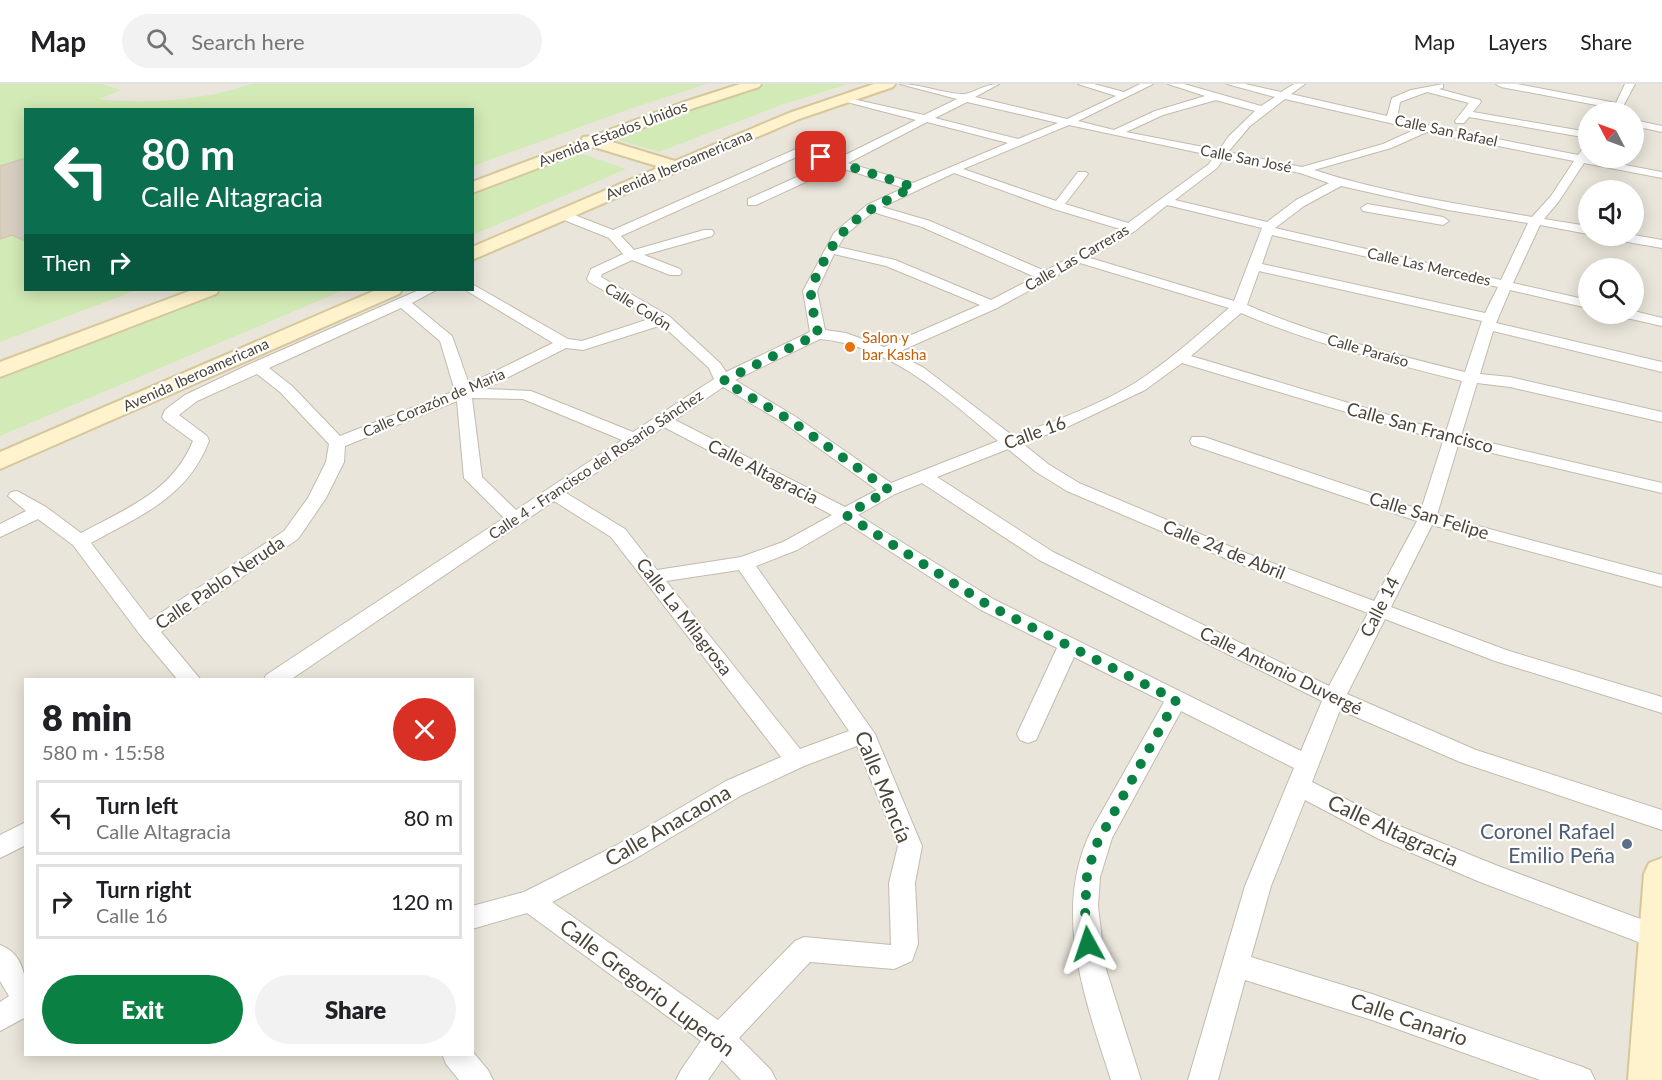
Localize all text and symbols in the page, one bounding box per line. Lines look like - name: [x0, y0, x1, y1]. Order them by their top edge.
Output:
- search box: [122, 14, 542, 68]
- text: Map: [30, 24, 86, 58]
- icon: search: [143, 25, 176, 58]
- text: Search here: [191, 28, 305, 55]
- text: Map: [1414, 29, 1455, 54]
- text: Layers: [1488, 29, 1547, 54]
- text: Share: [1580, 29, 1632, 54]
- street label: Avenida Estados Unidos: [536, 96, 690, 170]
- north arrow: [1578, 102, 1644, 168]
- map controls: [1578, 102, 1644, 324]
- street label: Calle San Rafael: [1393, 110, 1499, 150]
- street label: Avenida Iberoamericana: [602, 125, 755, 203]
- text: 80 m: [141, 129, 235, 179]
- pin: [795, 131, 846, 182]
- icon: left: [42, 132, 120, 210]
- icon: arrive: [804, 140, 837, 173]
- street label: Calle San José: [1199, 140, 1293, 176]
- text: Calle Altagracia: [141, 180, 323, 213]
- button: sound: [1578, 180, 1644, 246]
- street label: Calle Las Carreras: [1021, 220, 1132, 294]
- street label: Calle Las Mercedes: [1366, 243, 1493, 289]
- icon: right: [103, 246, 136, 279]
- text: Then: [42, 249, 91, 276]
- button: search: [1578, 258, 1644, 324]
- street label: Calle Colón: [602, 279, 675, 334]
- place label: Salon y bar Kasha: [862, 328, 927, 363]
- street label: Calle Paraíso: [1325, 330, 1411, 370]
- street label: Avenida Iberoamericana: [120, 334, 271, 414]
- marker: Salon y bar Kasha: [843, 340, 857, 354]
- street label: Calle Corazón de Maria: [360, 364, 507, 440]
- street label: Calle 4 - Francisco del Rosario Sánchez: [485, 385, 706, 543]
- street label: Calle San Francisco: [1344, 397, 1496, 457]
- street label: Calle 16: [1001, 411, 1069, 453]
- street label: Calle Altagracia: [704, 434, 823, 508]
- street label: Calle San Felipe: [1367, 486, 1492, 544]
- street label: Calle 24 de Abril: [1160, 515, 1289, 584]
- street label: Calle Pablo Neruda: [151, 531, 288, 633]
- street label: Calle La Milagrosa: [632, 553, 737, 679]
- street label: Calle 14: [1355, 573, 1404, 640]
- street label: Calle Antonio Duvergé: [1197, 621, 1366, 719]
- text: 8 min: [42, 695, 132, 739]
- button: close: [393, 698, 456, 761]
- street label: Calle Mencía: [851, 727, 918, 846]
- text: 580 m · 15:58: [42, 740, 165, 764]
- street label: Calle Anacaona: [600, 779, 735, 871]
- street label: Calle Altagracia: [1324, 788, 1463, 871]
- text: Turn left: [96, 792, 178, 819]
- icon: left: [45, 801, 78, 834]
- text: 80 m: [404, 804, 453, 831]
- place label: Coronel Rafael Emilio Peña: [1480, 818, 1615, 867]
- text: Calle Altagracia: [96, 819, 231, 843]
- marker: Coronel Rafael Emilio Peña: [1620, 837, 1634, 851]
- text: Turn right: [96, 876, 191, 903]
- icon: right: [45, 885, 78, 918]
- text: 120 m: [391, 888, 453, 915]
- text: Calle 16: [96, 903, 168, 927]
- position arrow: [1056, 912, 1120, 976]
- street label: Calle Gregorio Luperón: [556, 913, 740, 1061]
- button: Exit: [42, 975, 243, 1044]
- button: Share: [255, 975, 456, 1044]
- street label: Calle Canario: [1348, 987, 1471, 1050]

